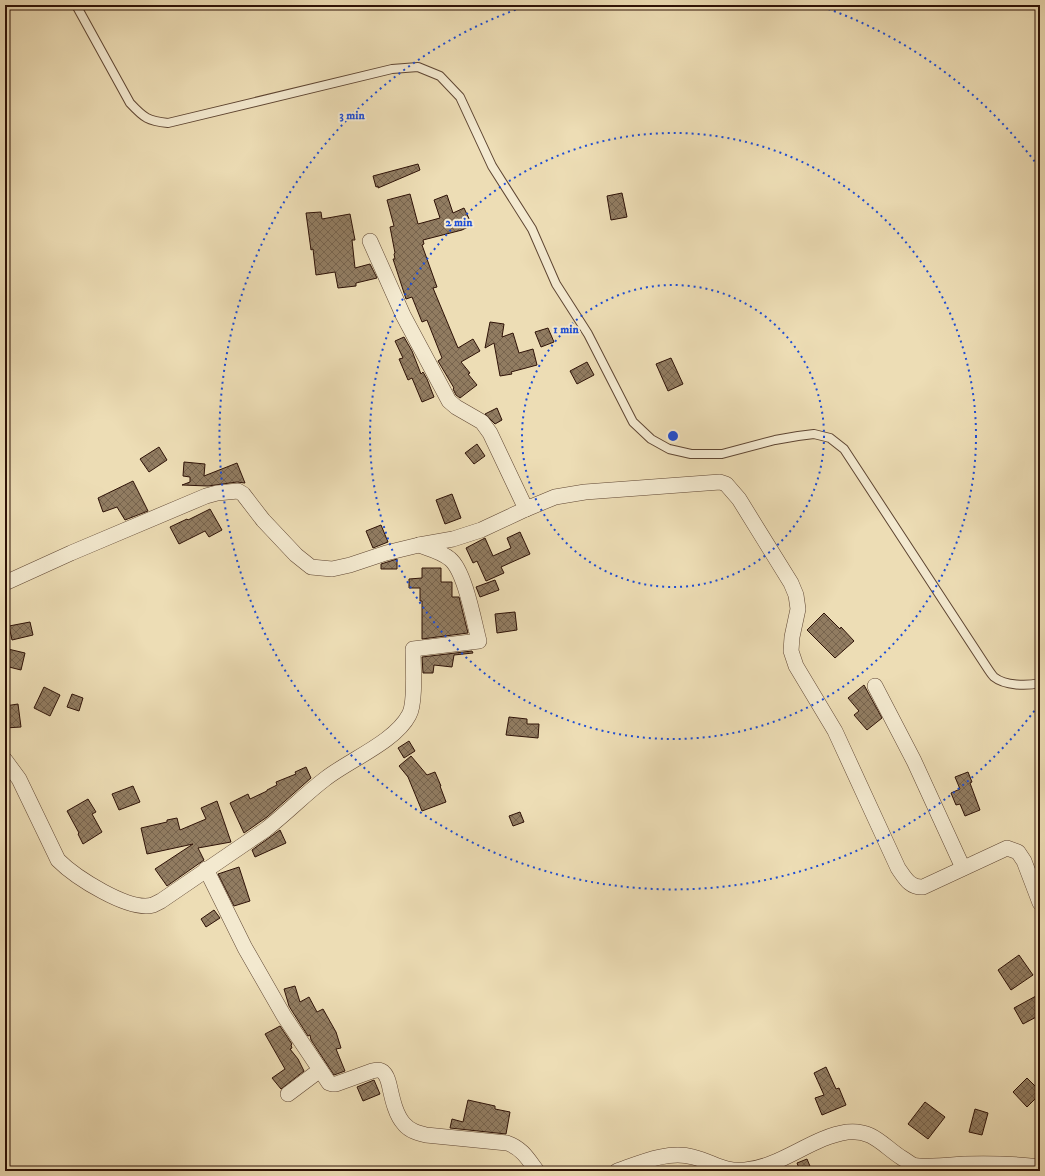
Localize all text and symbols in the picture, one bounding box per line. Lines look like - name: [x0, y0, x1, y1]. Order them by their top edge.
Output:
- text: 3 min: [339, 108, 365, 123]
- text: 2 min: [446, 215, 473, 230]
- text: 1 min: [553, 322, 579, 337]
- centre of rings: [666, 429, 680, 443]

